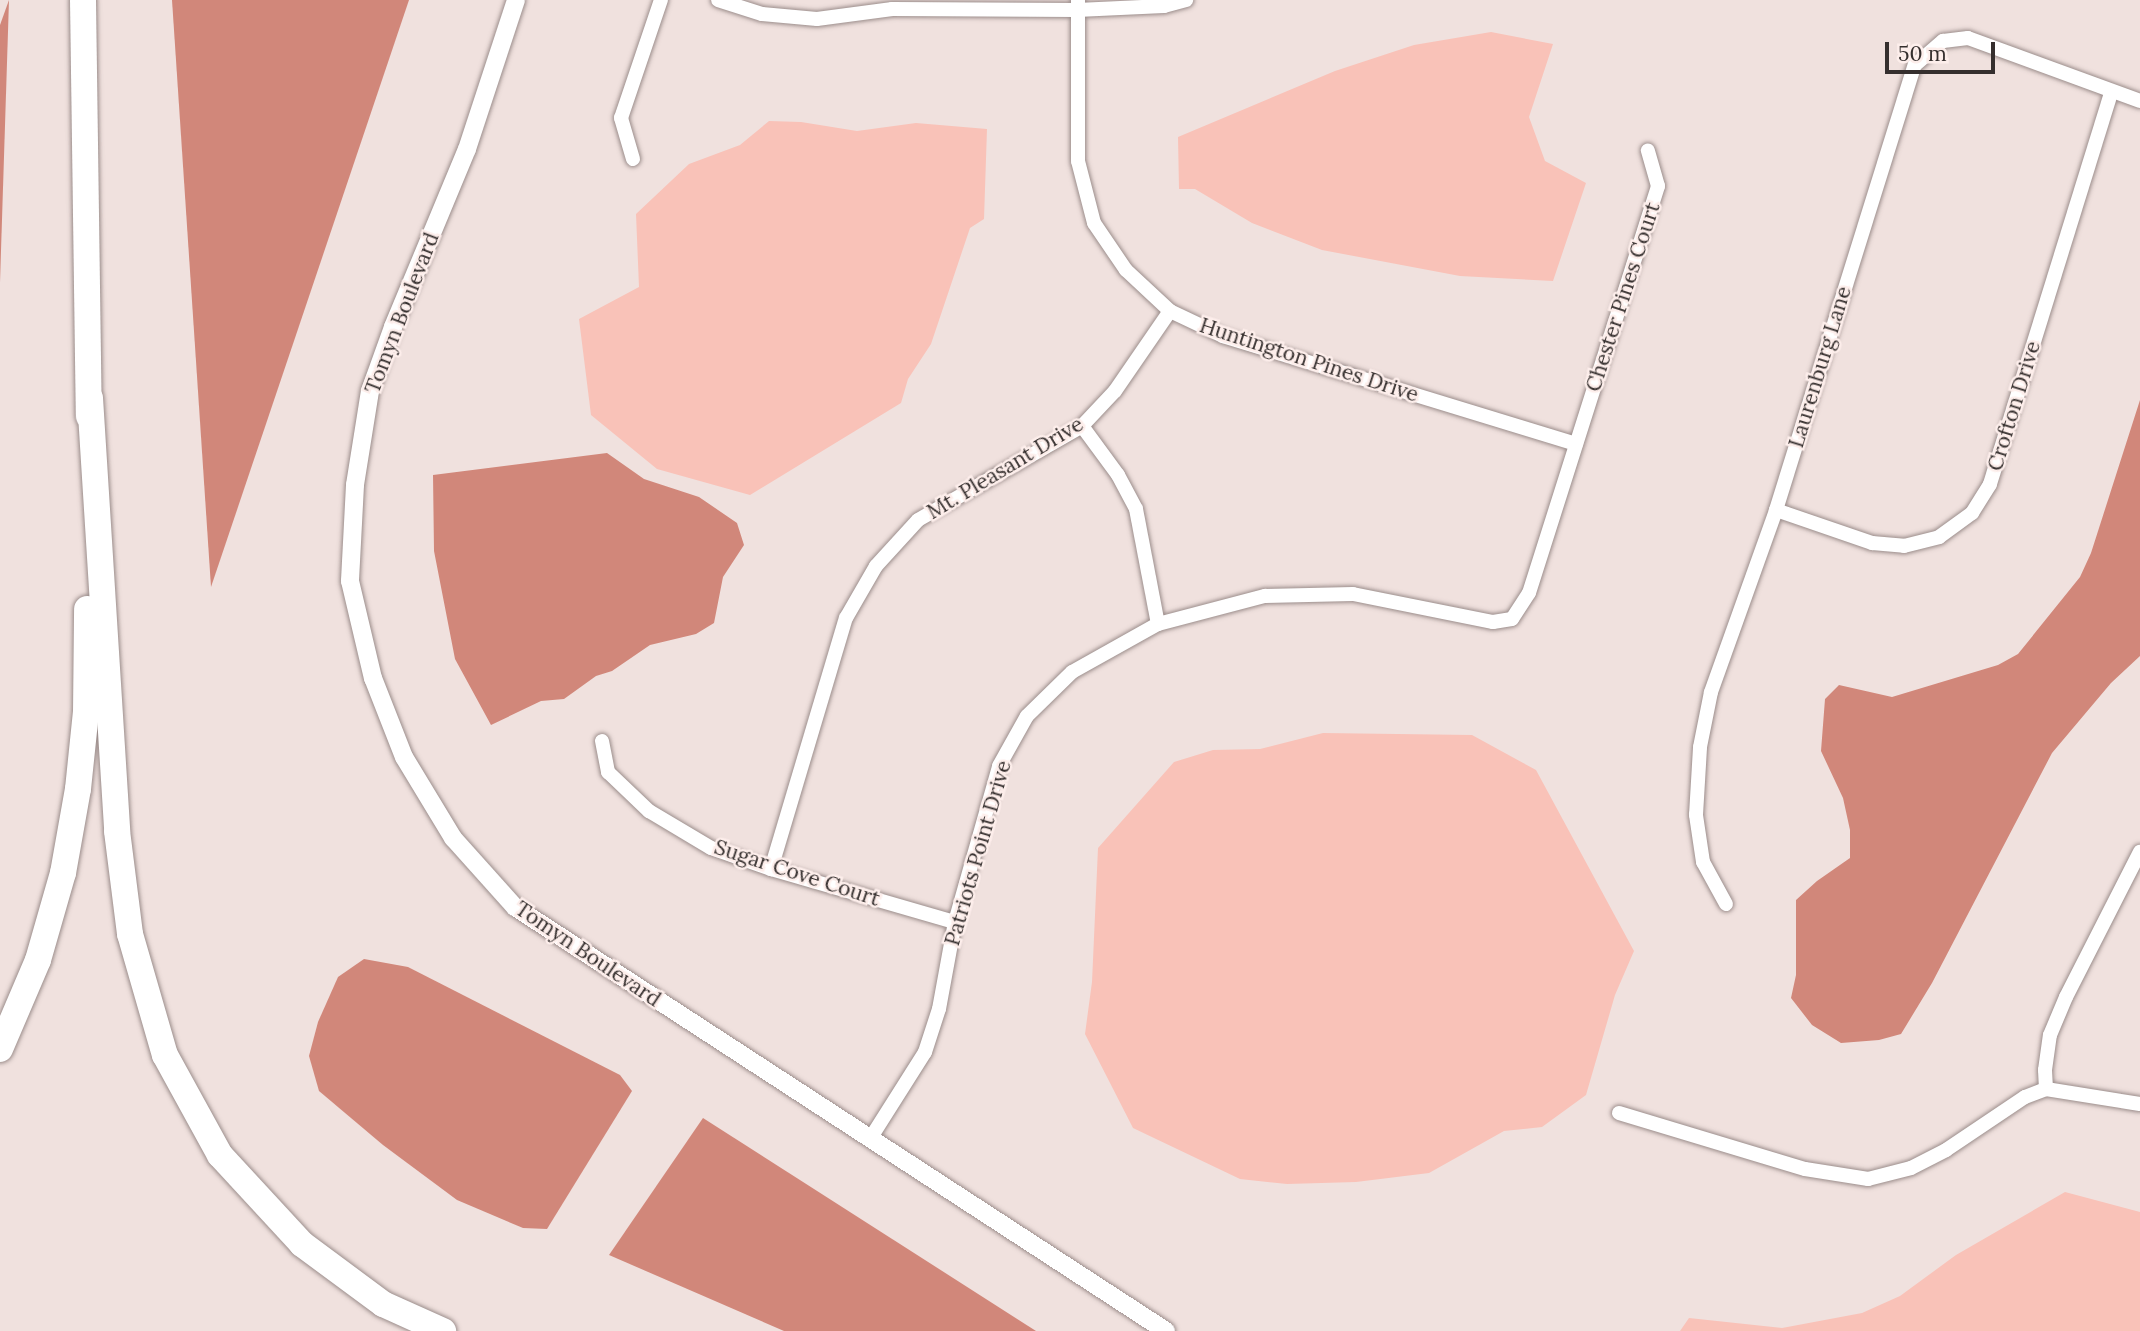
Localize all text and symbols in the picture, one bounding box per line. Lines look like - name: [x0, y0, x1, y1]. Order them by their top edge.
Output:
- scale bar: [1888, 28, 1998, 72]
- text: 50 m: [1898, 40, 1947, 67]
- street label: Chester Pines Court: [1581, 199, 1665, 395]
- street label: Tomyn Boulevard: [360, 229, 444, 397]
- street label: Laurenburg Lane: [1783, 283, 1857, 451]
- street label: Huntington Pines Drive: [1196, 313, 1422, 407]
- street label: Crofton Drive: [1982, 338, 2046, 474]
- street label: Mt. Pleasant Drive: [922, 411, 1088, 525]
- street label: Patriots Point Drive: [939, 757, 1017, 949]
- street label: Sugar Cove Court: [711, 834, 883, 912]
- street label: Tomyn Boulevard: [510, 896, 666, 1012]

